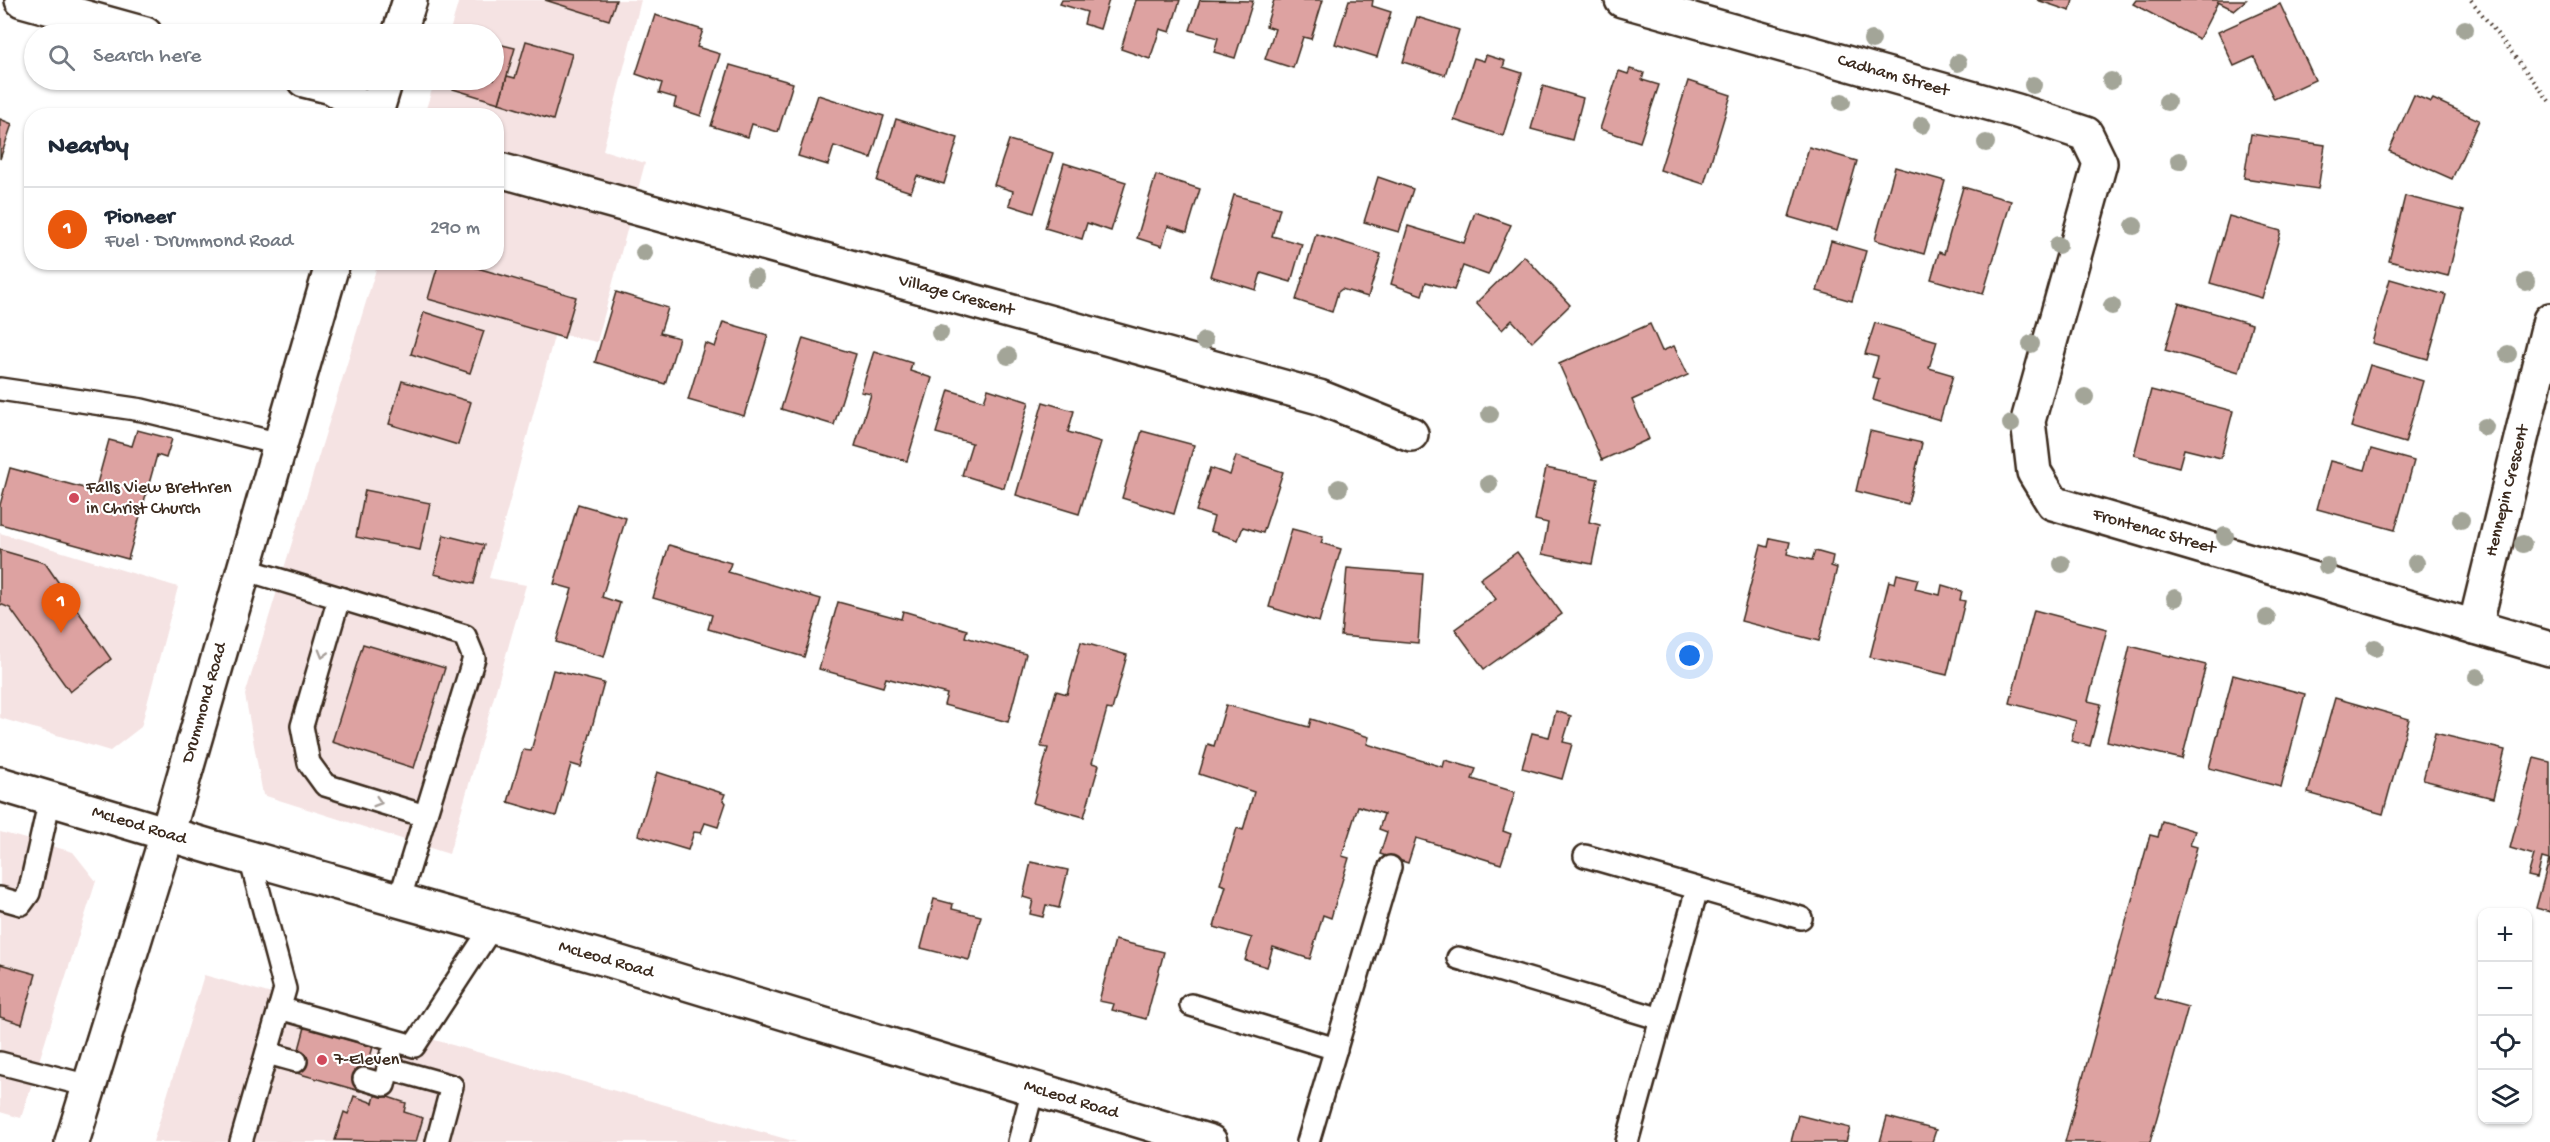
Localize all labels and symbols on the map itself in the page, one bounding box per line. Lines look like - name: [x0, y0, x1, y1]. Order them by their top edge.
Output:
- street label: Cadham Street: [1835, 50, 1953, 102]
- street label: Village Crescent: [895, 270, 1018, 322]
- street label: Hennepin Crescent: [2481, 421, 2535, 559]
- place label: Falls View Brethren in Christ Church: [85, 478, 232, 520]
- marker: Falls View Brethren in Christ Church: [67, 491, 81, 505]
- street label: Frontenac Street: [2089, 504, 2220, 560]
- pin: 1: [42, 584, 80, 633]
- street label: Drummond Road: [178, 639, 233, 767]
- your location: [1675, 641, 1704, 670]
- one-way arrow: [318, 648, 330, 659]
- one-way arrow: [372, 795, 383, 807]
- street label: McLeod Road: [89, 802, 190, 851]
- street label: McLeod Road: [556, 936, 657, 984]
- place label: 7-Eleven: [333, 1050, 400, 1071]
- marker: 7-Eleven: [315, 1053, 329, 1067]
- street label: McLeod Road: [1021, 1076, 1122, 1125]

